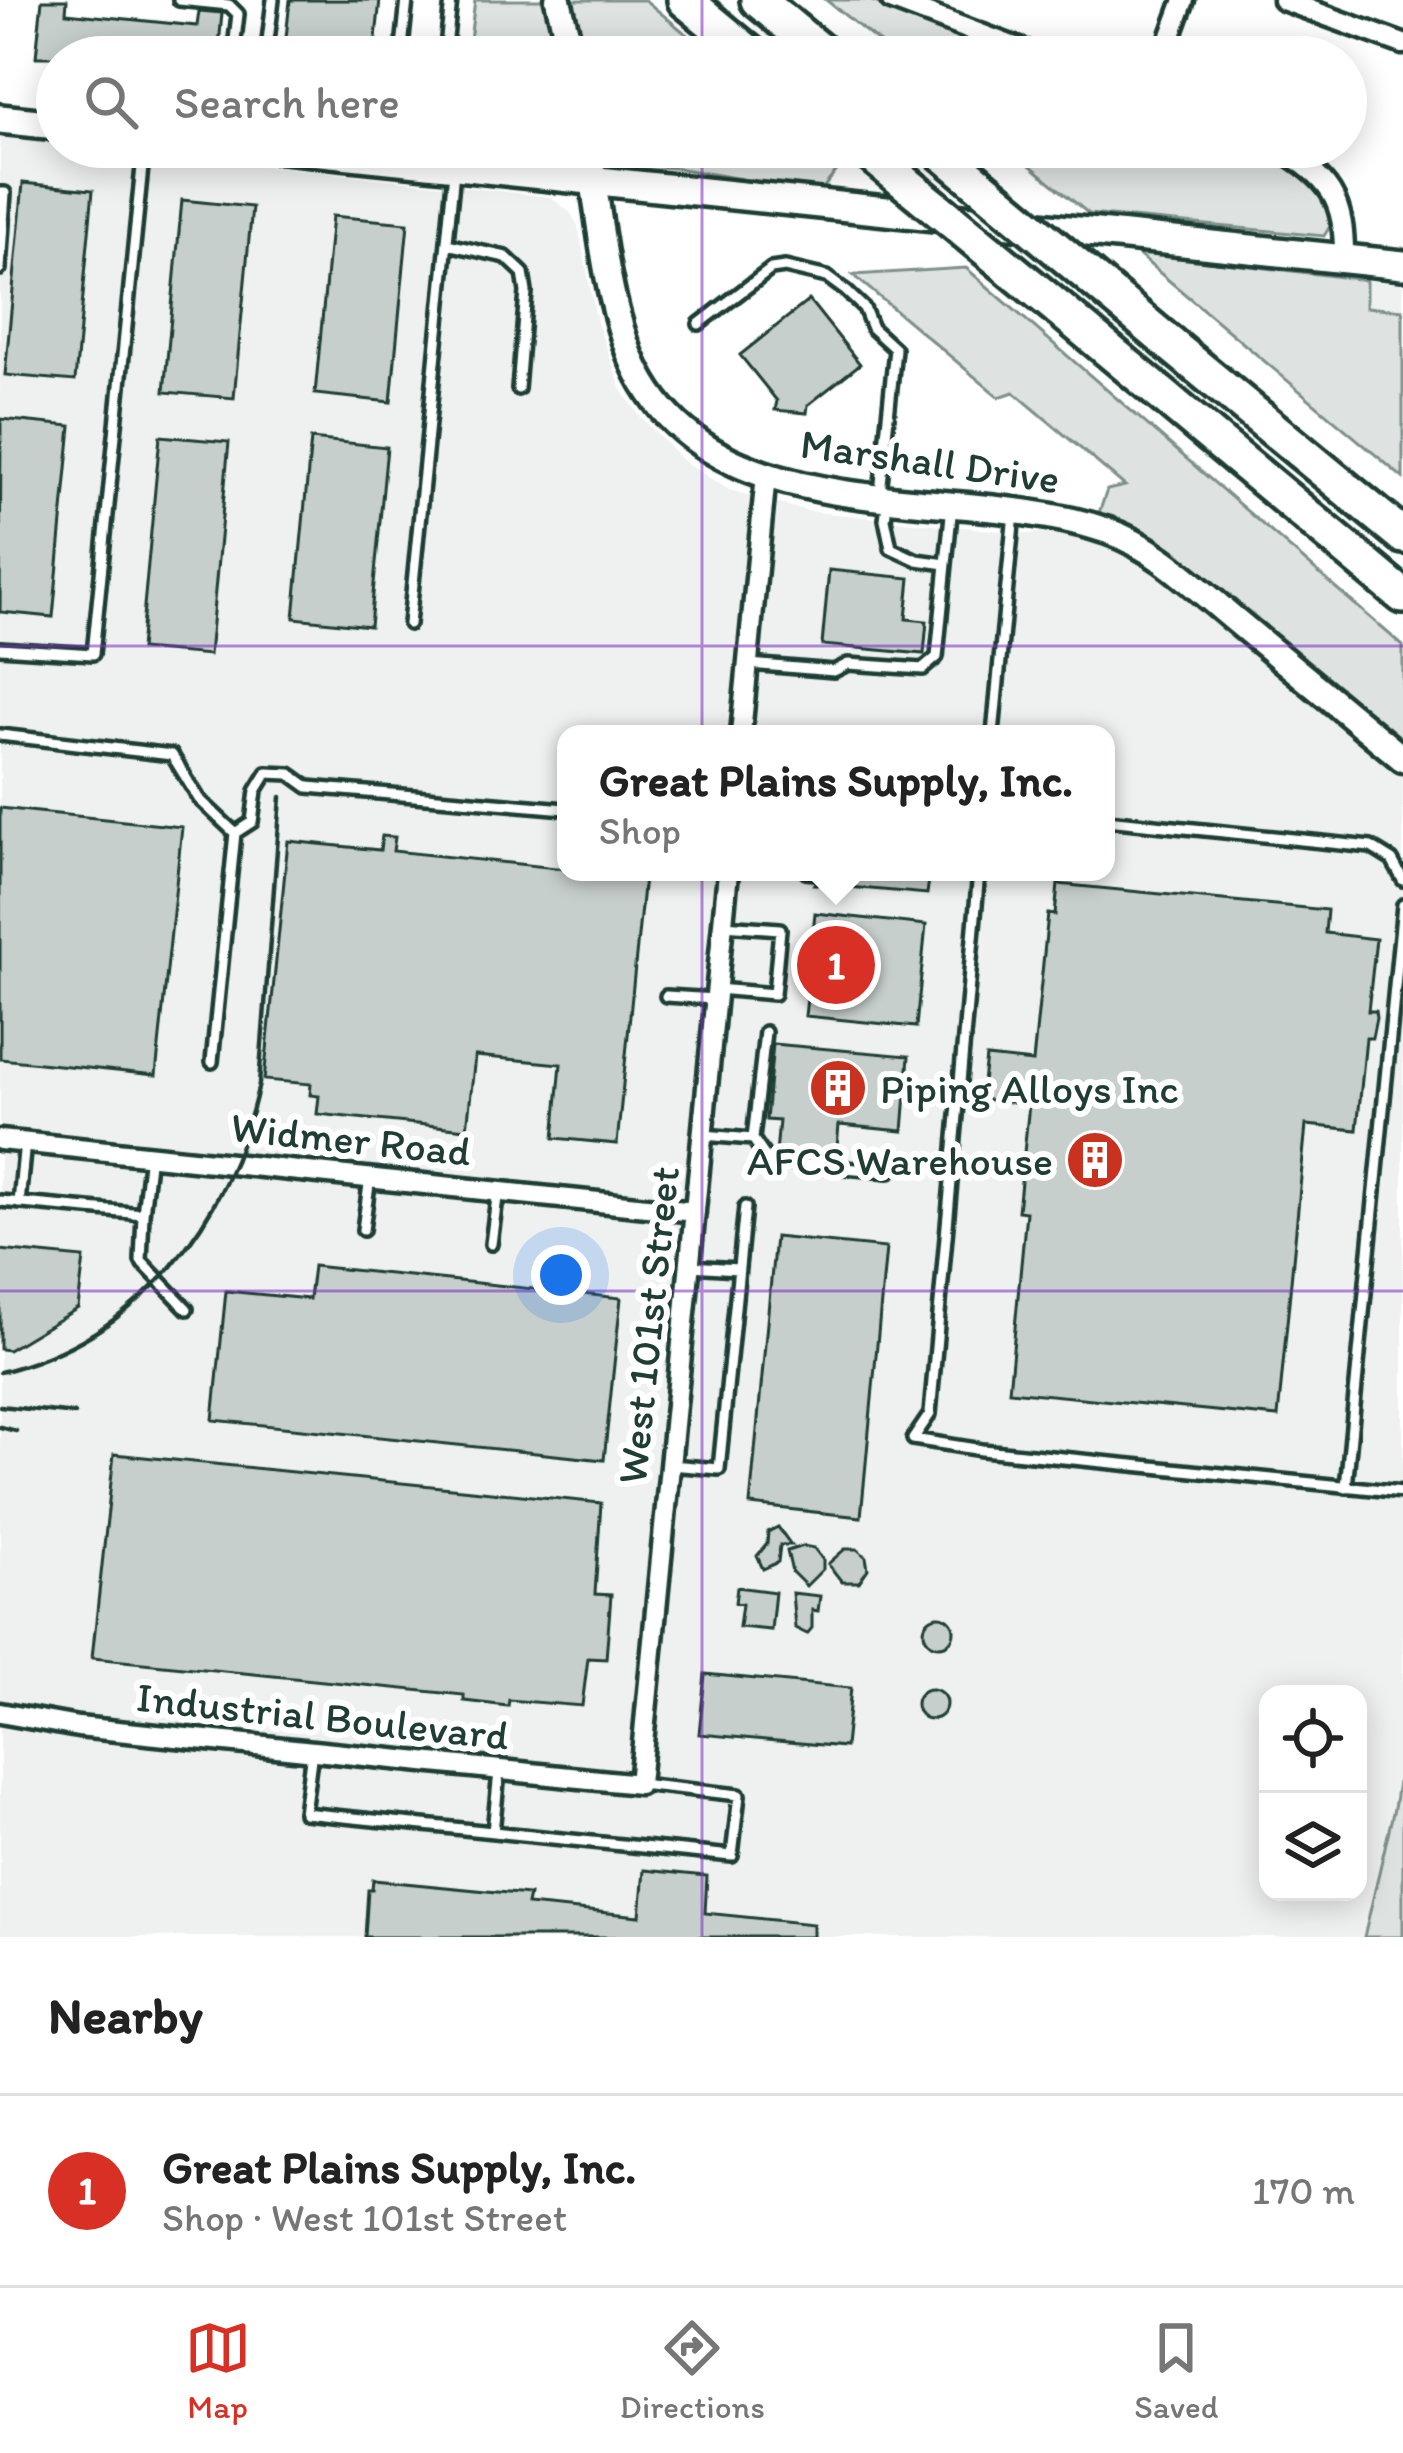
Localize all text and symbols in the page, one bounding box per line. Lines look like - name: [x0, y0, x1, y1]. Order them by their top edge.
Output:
- search box: [36, 36, 1367, 168]
- icon: search: [78, 69, 144, 135]
- text: Search here: [174, 75, 400, 129]
- street label: Marshall Drive: [797, 418, 1063, 504]
- popup: [557, 725, 1115, 881]
- text: Great Plains Supply, Inc.: [599, 753, 1073, 807]
- text: Shop: [599, 807, 681, 854]
- pin: 1: [797, 920, 875, 1010]
- building icon: Piping Alloys Inc: [807, 1057, 869, 1119]
- place label: Piping Alloys Inc: [880, 1063, 1179, 1114]
- street label: Widmer Road: [228, 1101, 474, 1177]
- building icon: AFCS Warehouse: [1064, 1129, 1126, 1191]
- place label: AFCS Warehouse: [747, 1135, 1053, 1186]
- street label: West 101st Street: [606, 1164, 690, 1486]
- your location: [531, 1245, 591, 1305]
- street label: Industrial Boulevard: [134, 1671, 512, 1761]
- map controls: [1259, 1685, 1367, 1901]
- button: locate: [1259, 1685, 1367, 1793]
- button: layers: [1259, 1793, 1367, 1901]
- text: Nearby: [48, 1985, 203, 2046]
- text: Great Plains Supply, Inc.: [162, 2140, 636, 2194]
- text: 1: [78, 2167, 96, 2214]
- text: 170 m: [1252, 2167, 1355, 2214]
- text: Shop · West 101st Street: [162, 2194, 567, 2241]
- tab: Map: [185, 2315, 251, 2426]
- tab: Directions: [620, 2315, 765, 2426]
- tab: Saved: [1134, 2315, 1218, 2426]

